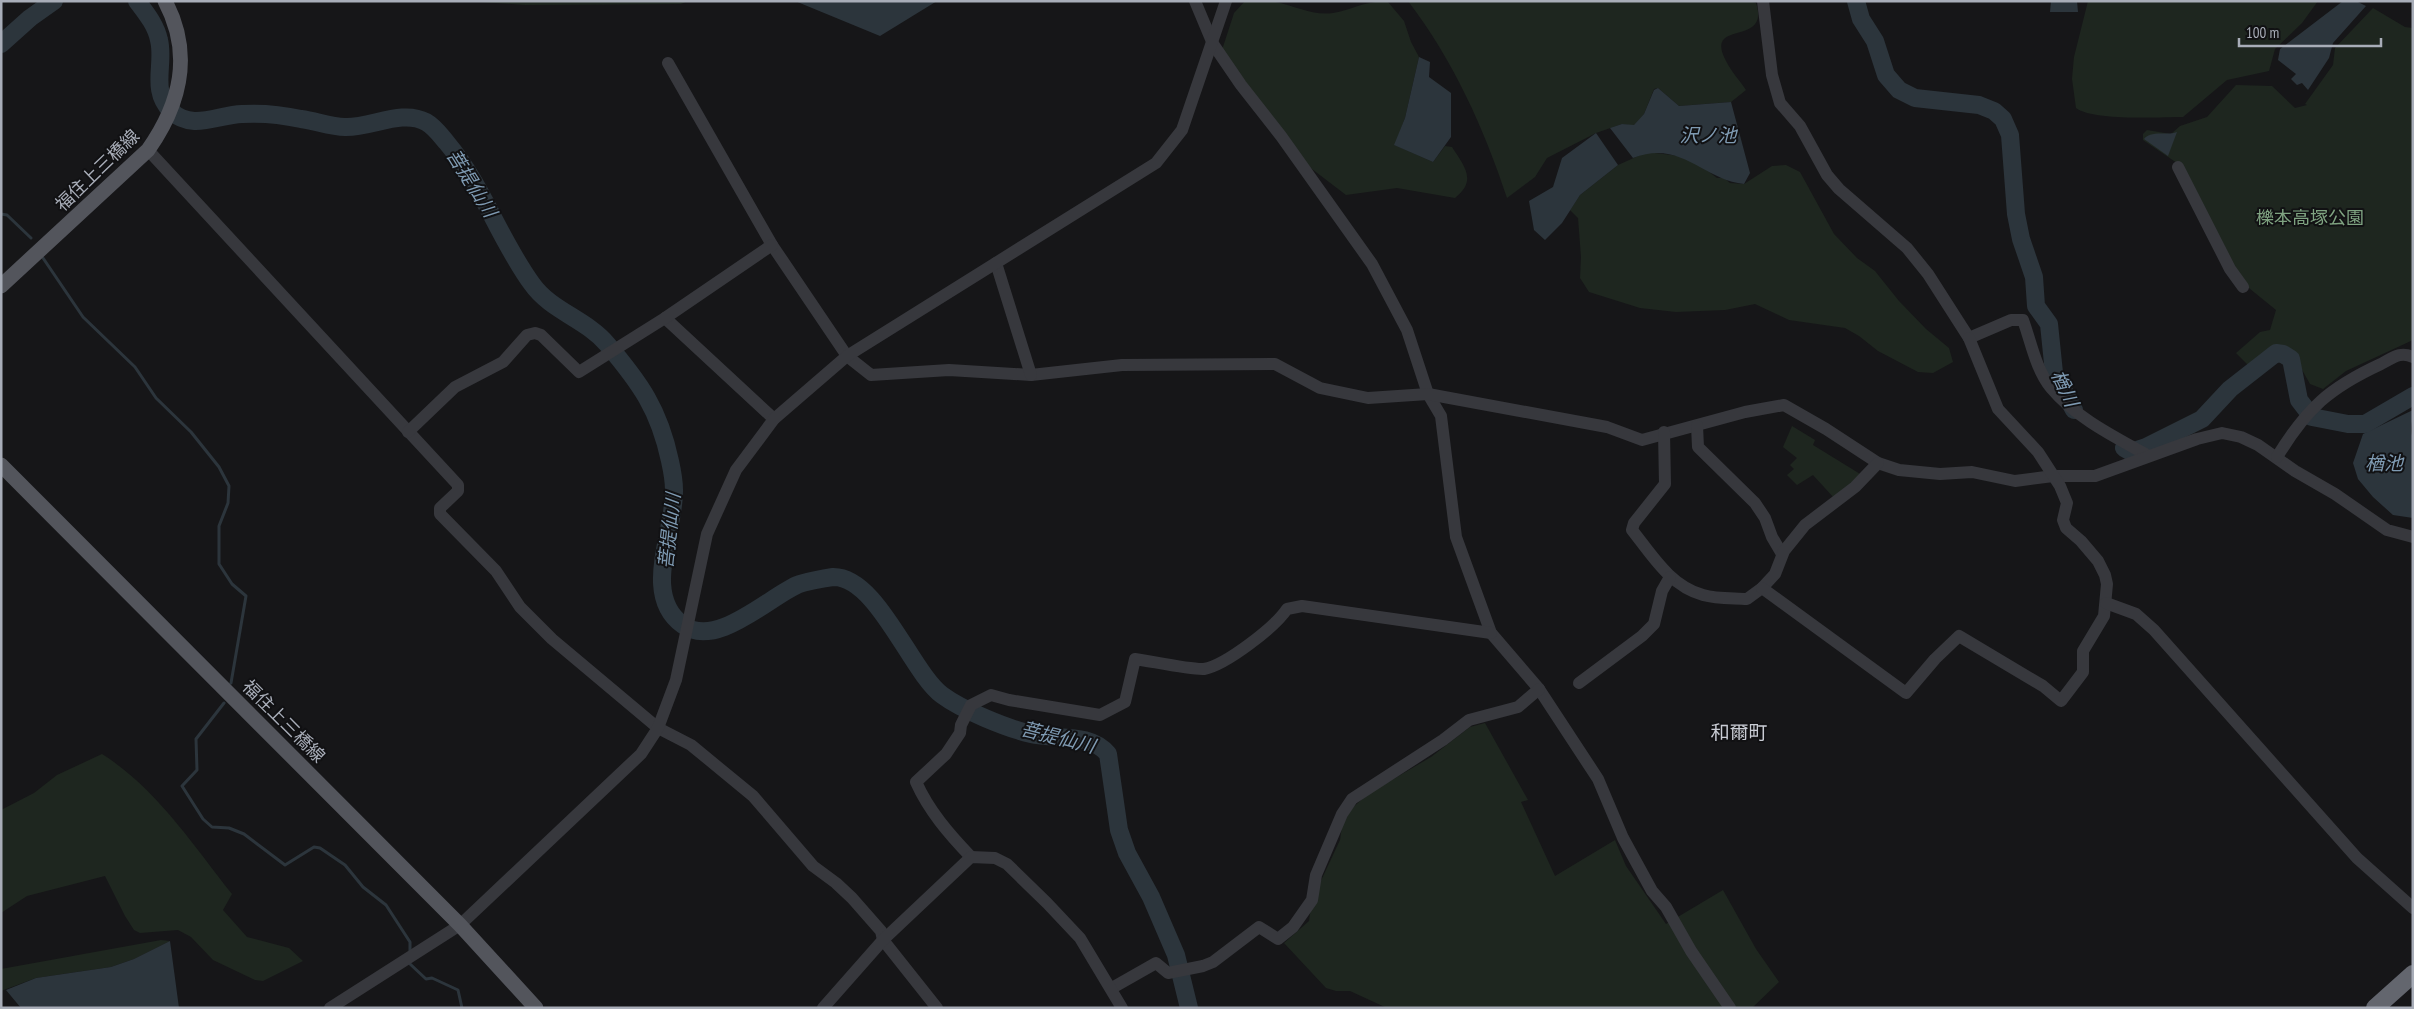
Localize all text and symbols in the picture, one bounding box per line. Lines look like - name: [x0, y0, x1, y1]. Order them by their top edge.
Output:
- scale bar: [2239, 15, 2382, 47]
- text: 100 m: [2246, 23, 2279, 42]
- water label: 沢ノ池: [1679, 123, 1738, 147]
- street label: 福住上三橋線: [50, 124, 144, 216]
- water label: 菩提仙川: [442, 144, 503, 223]
- park label: 櫟本高塚公園: [2256, 206, 2364, 229]
- water label: 楢川: [2046, 366, 2085, 412]
- water label: 楢池: [2365, 451, 2405, 475]
- water label: 菩提仙川: [653, 490, 685, 570]
- street label: 福住上三橋線: [238, 675, 330, 767]
- water label: 菩提仙川: [1018, 716, 1100, 758]
- district label: 和爾町: [1710, 720, 1768, 744]

